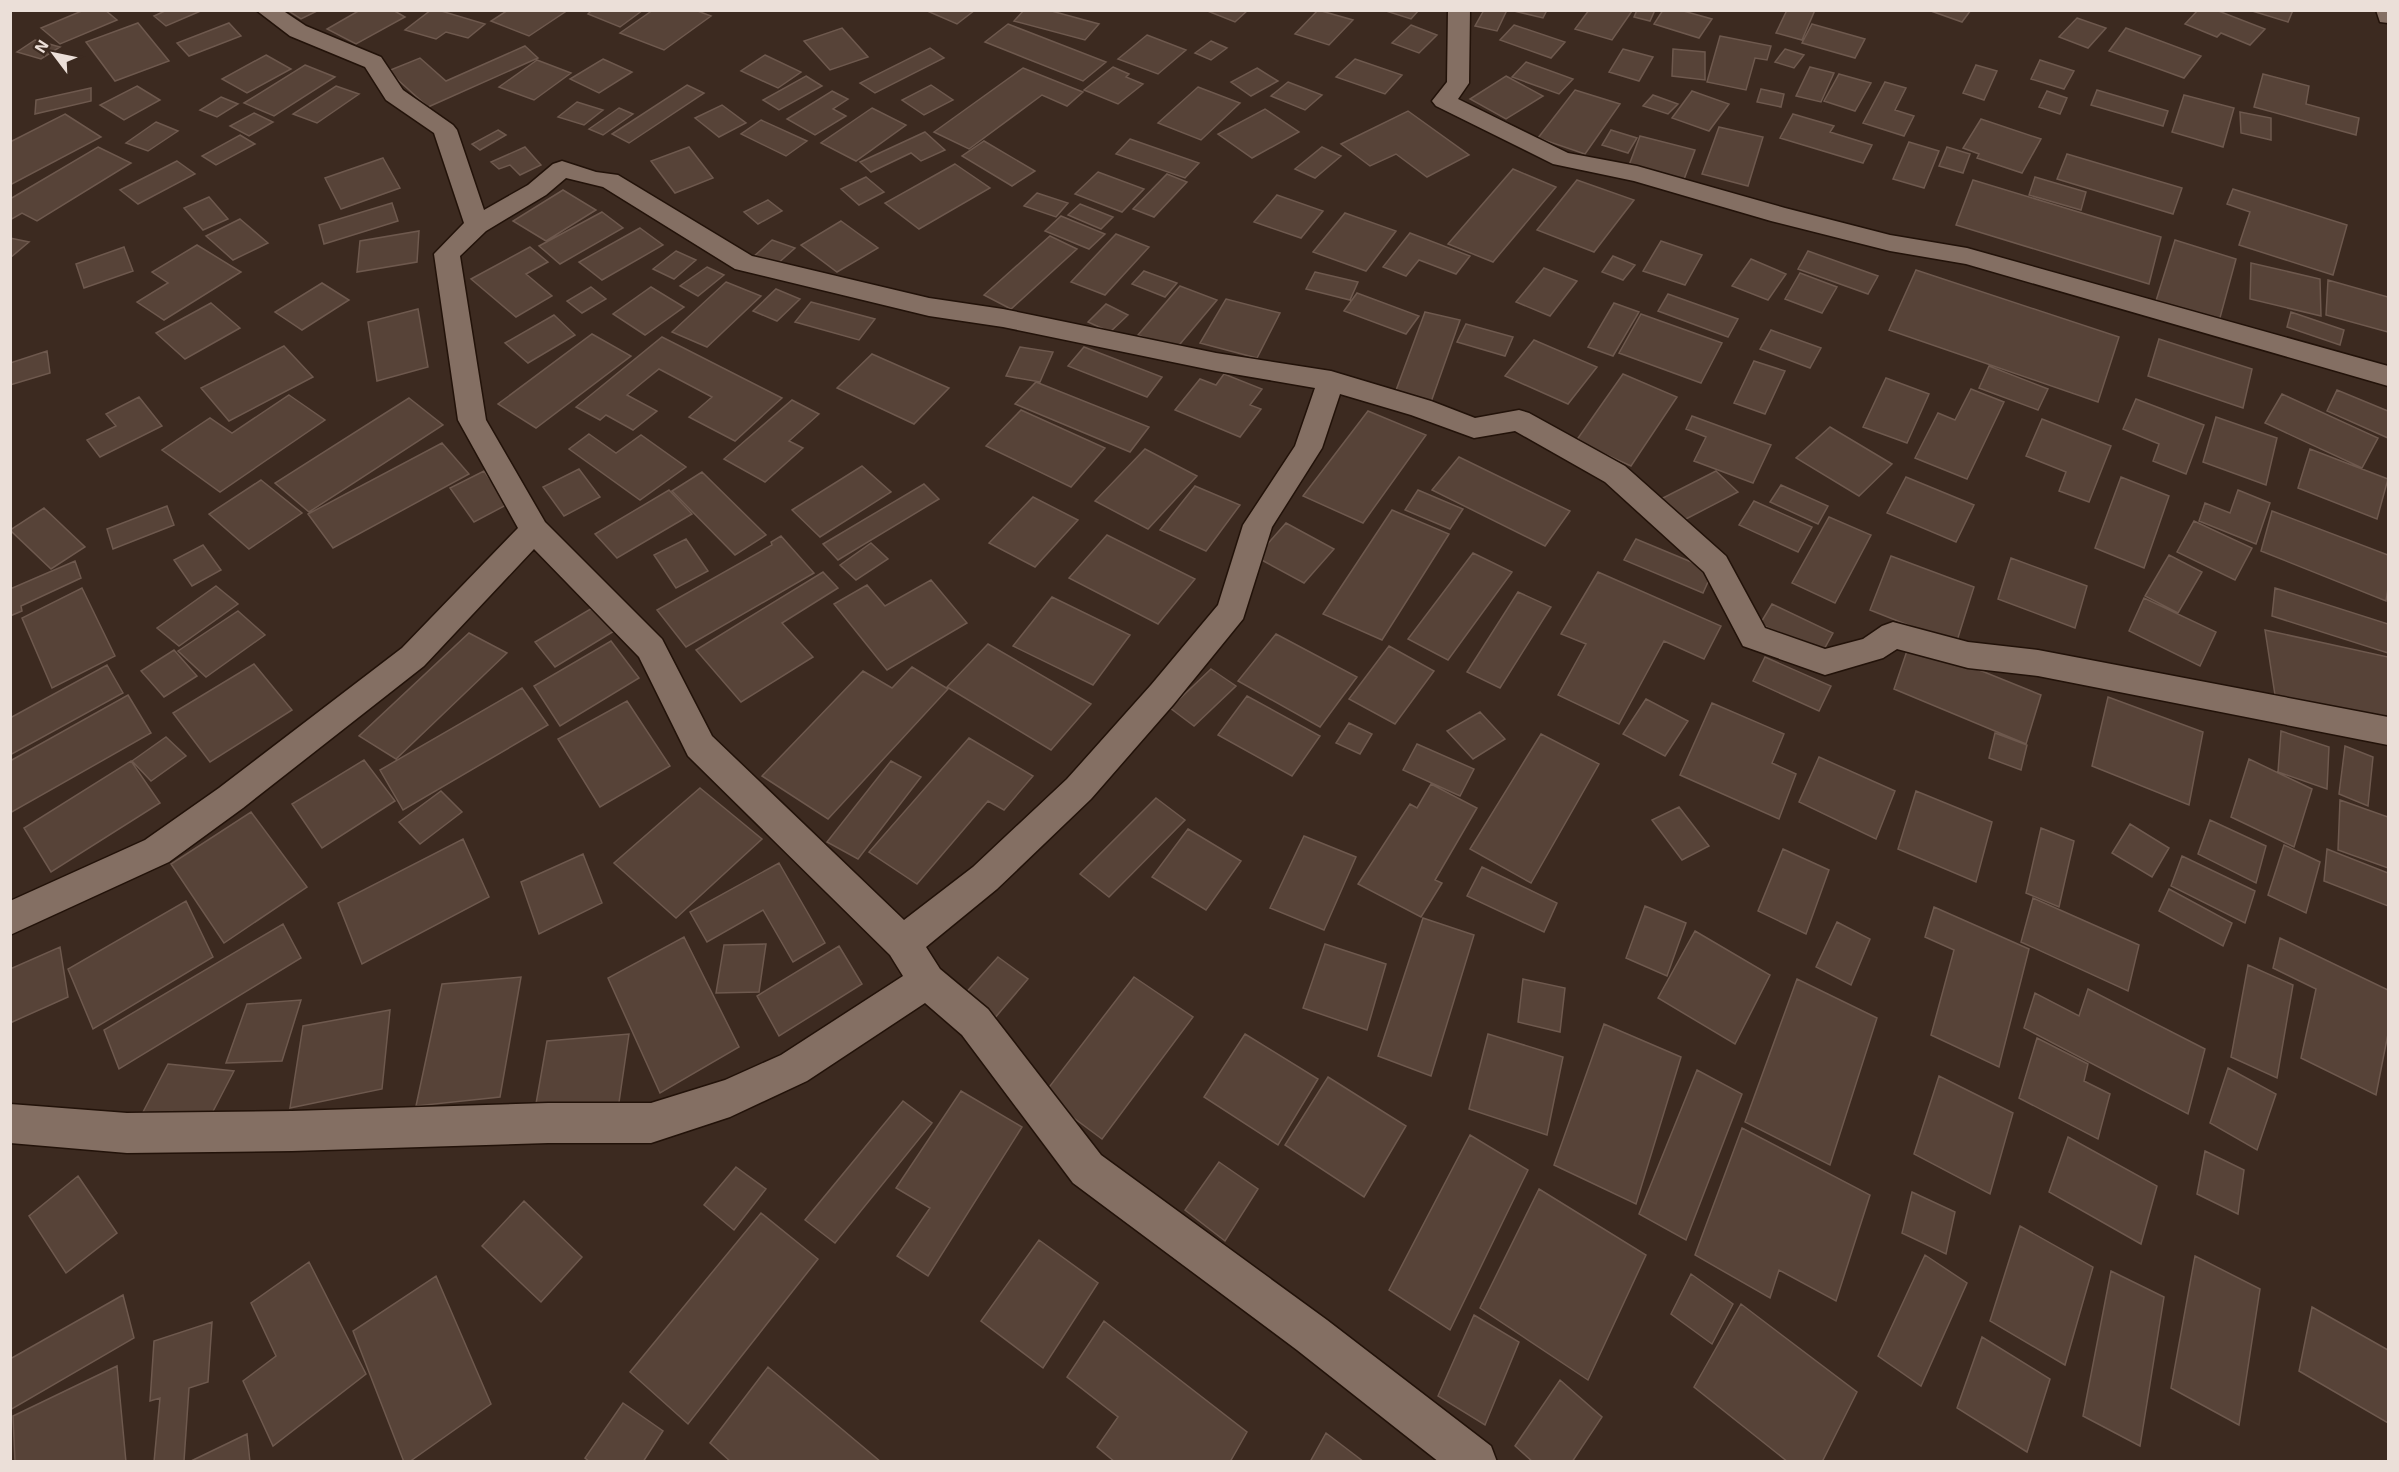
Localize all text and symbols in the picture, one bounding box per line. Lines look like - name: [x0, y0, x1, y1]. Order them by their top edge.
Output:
- north arrow: [24, 24, 84, 84]
- text: N: [30, 36, 52, 56]

